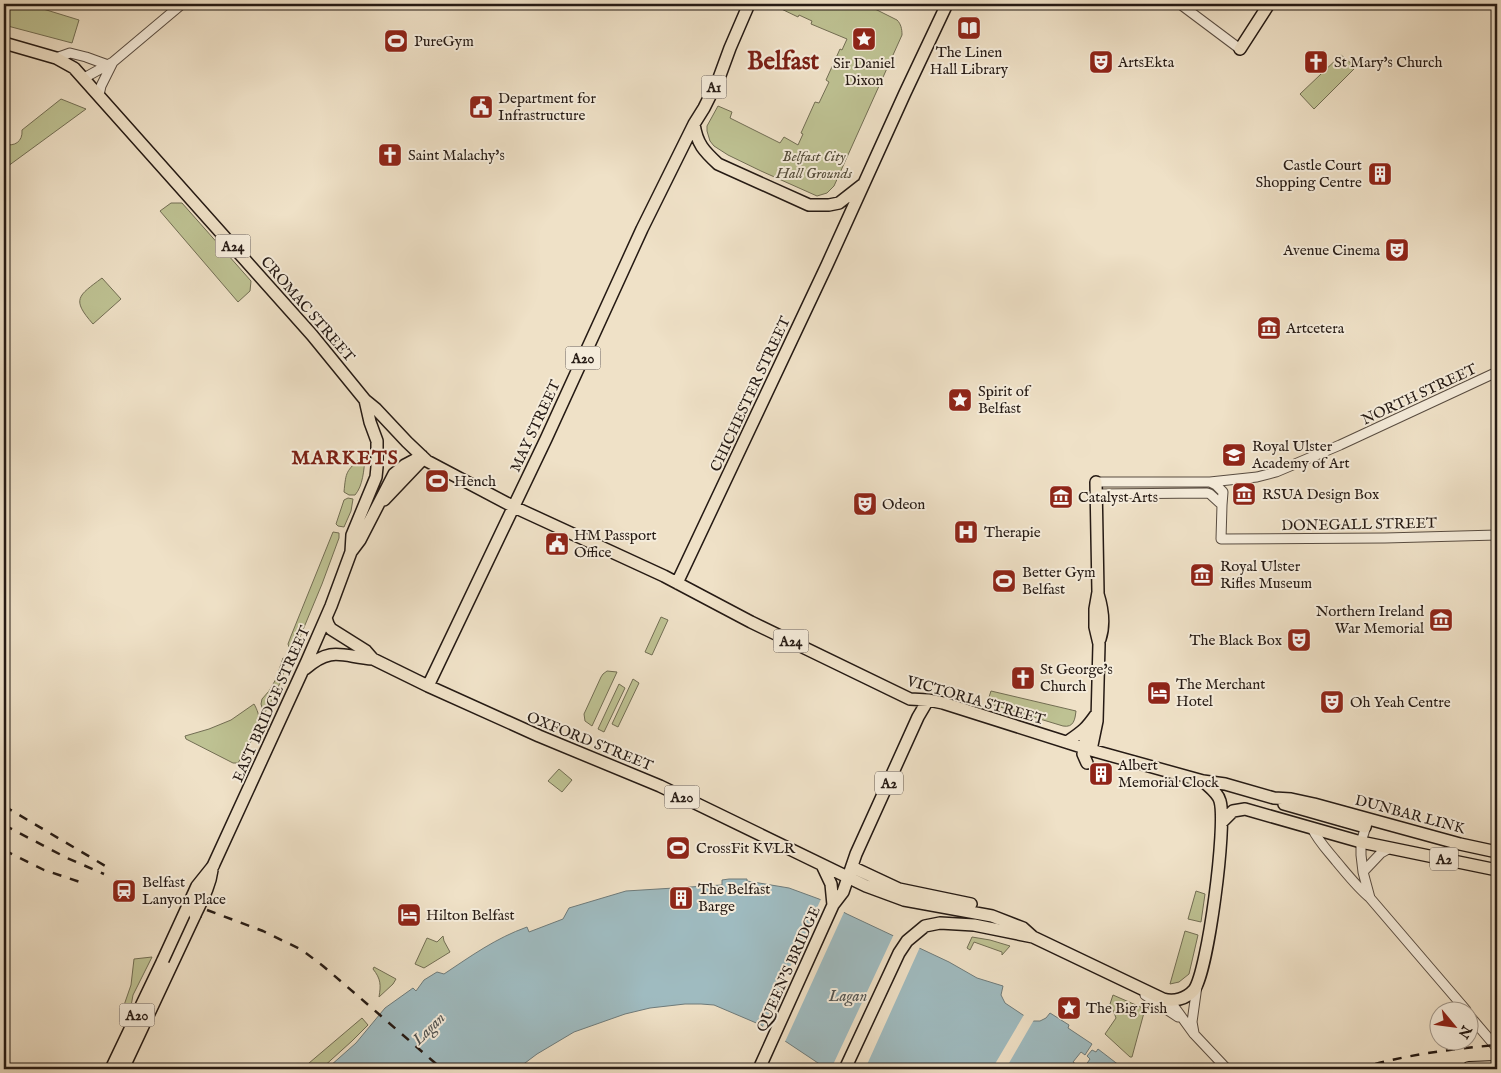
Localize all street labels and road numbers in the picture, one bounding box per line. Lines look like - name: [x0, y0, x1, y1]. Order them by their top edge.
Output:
- road number: A1: [702, 75, 726, 98]
- road number: A24: [216, 235, 250, 258]
- street label: CROMAC STREET: [257, 253, 359, 366]
- street label: CHICHESTER STREET: [706, 313, 795, 475]
- road number: A20: [566, 346, 600, 369]
- street label: NORTH STREET: [1359, 359, 1480, 429]
- street label: MAY STREET: [506, 377, 565, 475]
- street label: DONEGALL STREET: [1281, 514, 1437, 535]
- street label: EAST BRIDGE STREET: [228, 623, 315, 785]
- road number: A24: [774, 630, 808, 652]
- street label: VICTORIA STREET: [904, 671, 1047, 729]
- street label: OXFORD STREET: [524, 707, 656, 775]
- road number: A2: [875, 771, 903, 794]
- road number: A20: [664, 786, 700, 809]
- street label: DUNBAR LINK: [1353, 791, 1467, 838]
- road number: A2: [1430, 848, 1458, 871]
- street label: QUEEN'S BRIDGE: [752, 903, 825, 1035]
- road number: A20: [120, 1004, 154, 1026]

